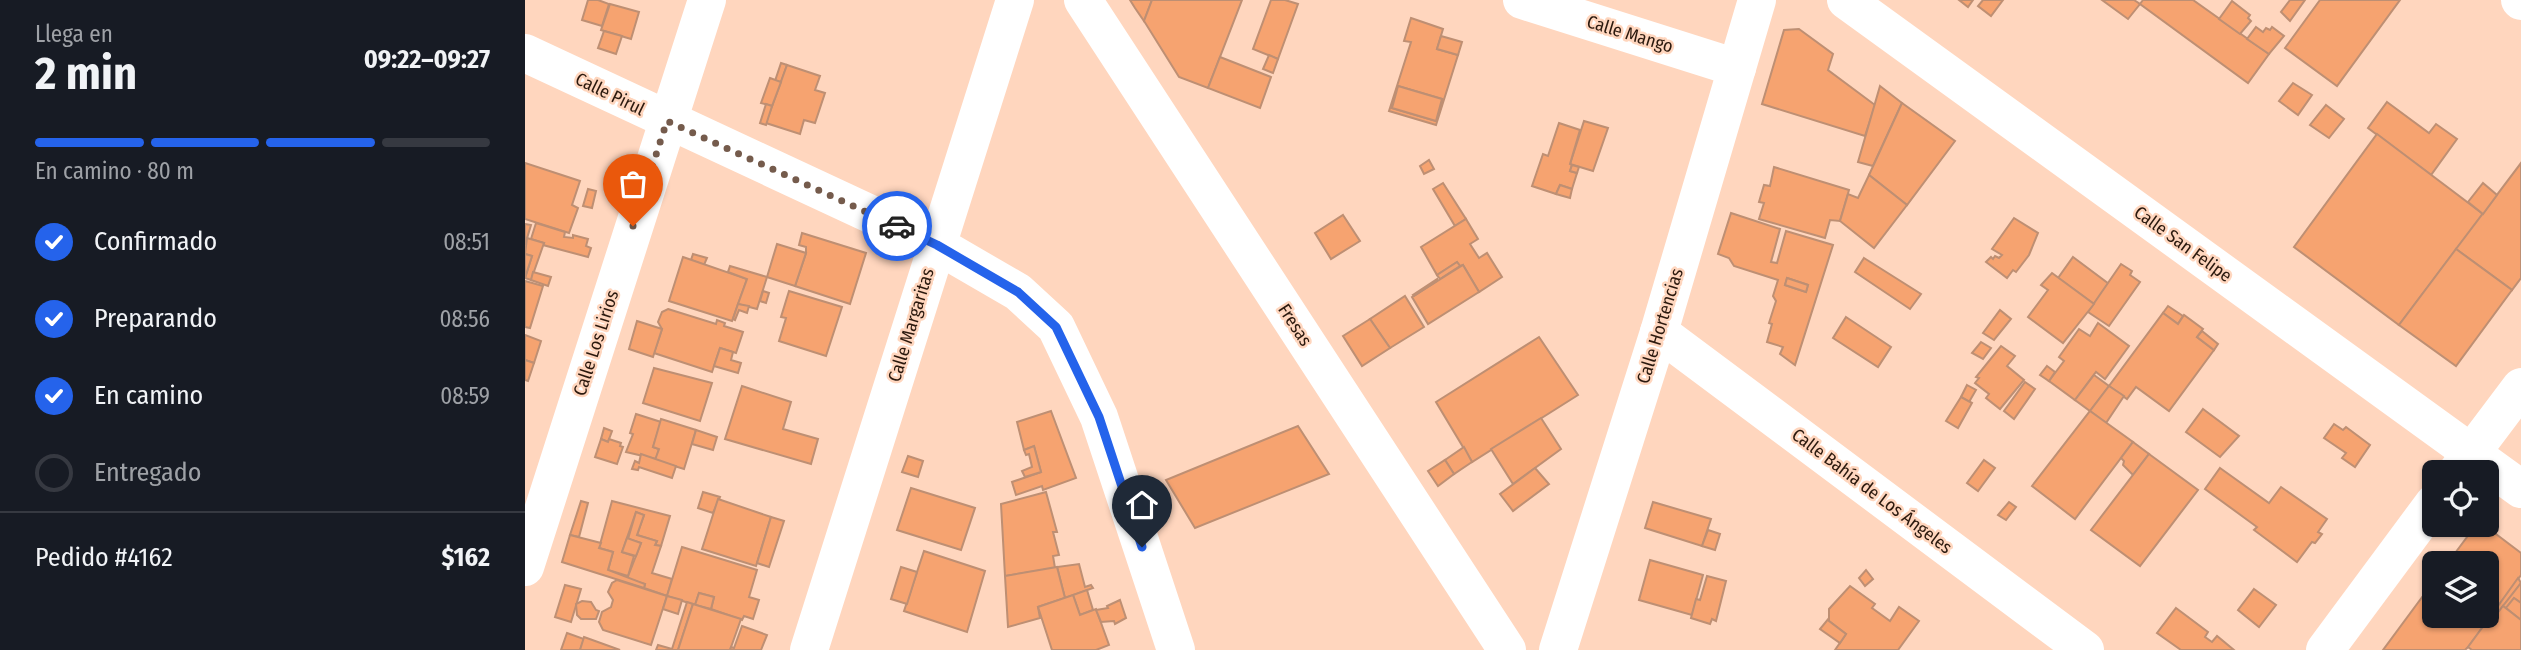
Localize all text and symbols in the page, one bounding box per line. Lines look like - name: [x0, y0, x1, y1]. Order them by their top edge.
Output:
- street label: Calle Mango: [1584, 10, 1676, 58]
- text: Llega en: [35, 20, 113, 48]
- text: 09:22–09:27: [364, 44, 490, 75]
- text: 2 min: [35, 46, 137, 101]
- street label: Calle Pirul: [572, 68, 649, 120]
- pin: [603, 154, 663, 226]
- text: En camino · 80 m: [35, 157, 194, 185]
- icon: bag: [614, 165, 652, 203]
- courier: [862, 191, 932, 261]
- street label: Calle San Felipe: [2130, 201, 2236, 287]
- icon: car: [878, 207, 916, 245]
- icon: check: [35, 223, 73, 261]
- text: Confirmado: [94, 226, 217, 257]
- text: 08:51: [443, 228, 490, 256]
- street label: Calle Margaritas: [883, 265, 939, 384]
- street label: Calle Hortencias: [1632, 265, 1688, 386]
- street label: Calle Los Lirios: [569, 287, 623, 399]
- icon: check: [35, 300, 73, 338]
- street label: Fresas: [1273, 300, 1317, 350]
- text: Preparando: [94, 303, 217, 334]
- text: 08:56: [440, 305, 490, 333]
- icon: check: [35, 377, 73, 415]
- text: En camino: [94, 380, 203, 411]
- text: 08:59: [440, 382, 490, 410]
- street label: Calle Bahía de Los Ángeles: [1788, 423, 1957, 559]
- text: Entregado: [94, 457, 201, 488]
- map controls: [2422, 460, 2499, 628]
- button: locate: [2422, 460, 2499, 537]
- pin: [1112, 475, 1172, 547]
- icon: home: [1123, 486, 1161, 524]
- text: Pedido #4162: [35, 542, 173, 573]
- text: $162: [442, 542, 490, 573]
- button: layers: [2422, 551, 2499, 628]

